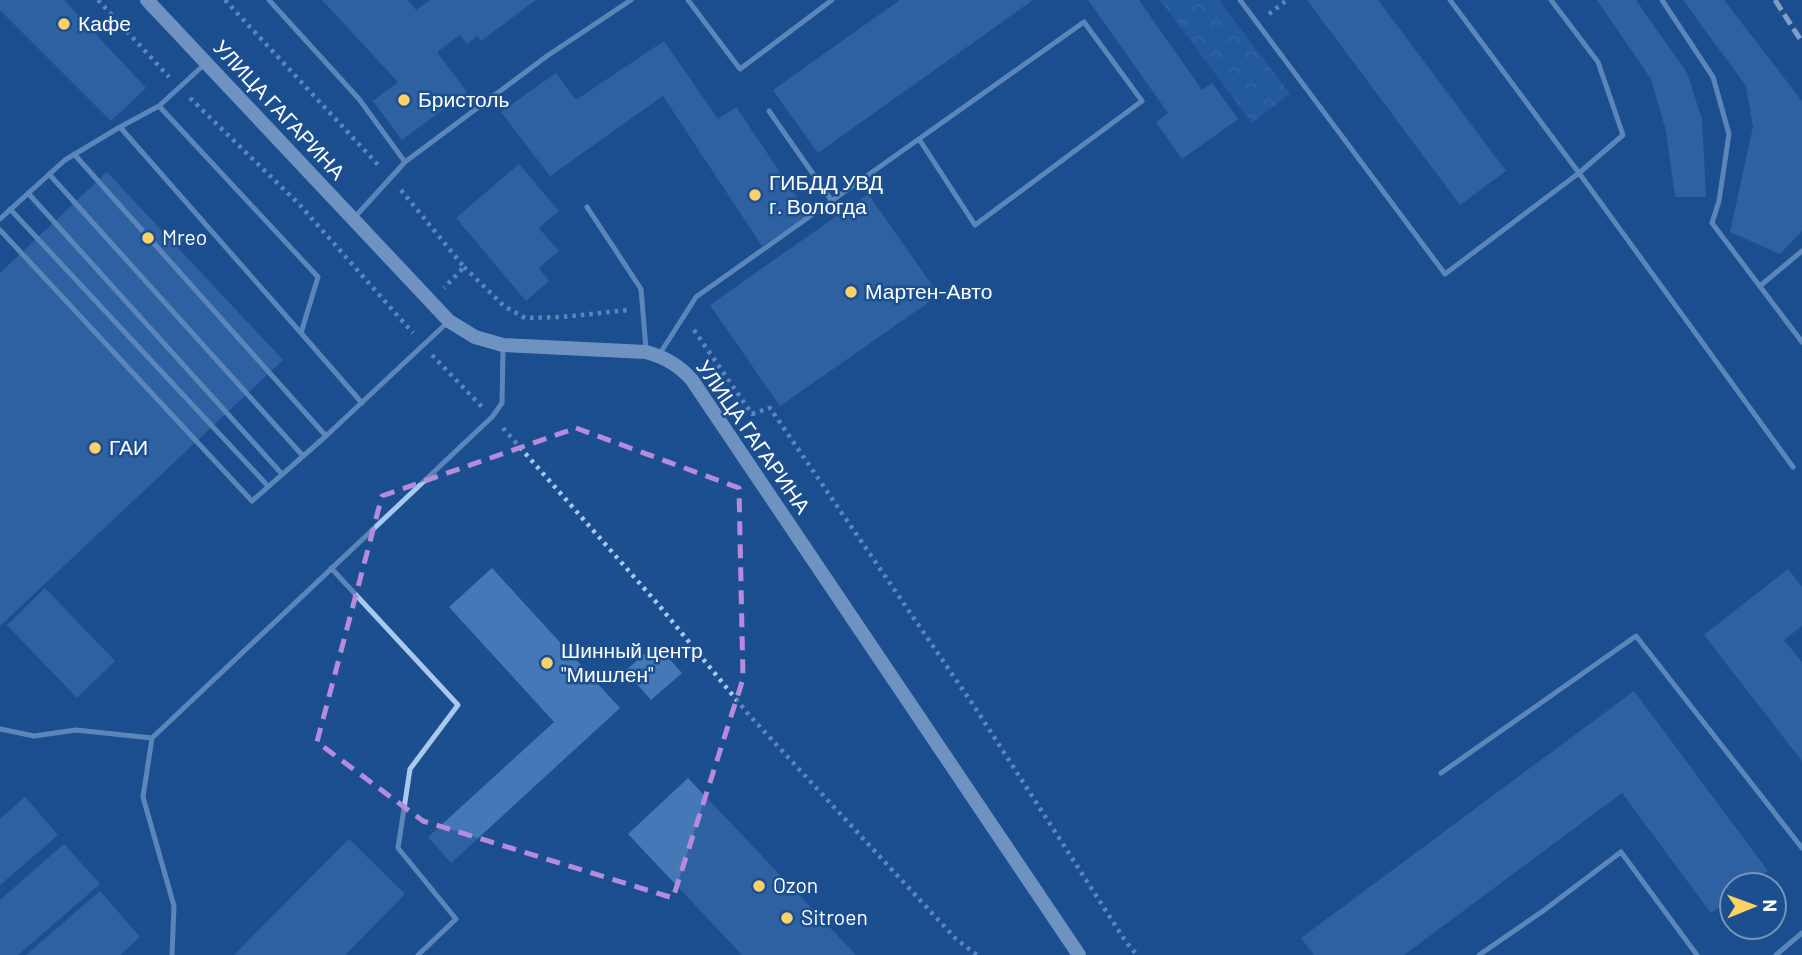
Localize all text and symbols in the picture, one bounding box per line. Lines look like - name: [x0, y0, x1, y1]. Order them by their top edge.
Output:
- place label: Кафе: [78, 10, 131, 35]
- marker: Кафе: [56, 16, 72, 32]
- street label: УЛИЦА ГАГАРИНА: [209, 34, 351, 184]
- place label: Бристоль: [418, 86, 510, 111]
- marker: Бристоль: [396, 92, 412, 108]
- place label: ГИБДД УВД г. Вологда: [769, 169, 883, 218]
- marker: ГИБДД УВД г. Вологда: [747, 187, 763, 203]
- place label: Mreo: [162, 224, 207, 249]
- marker: Mreo: [140, 230, 156, 246]
- place label: Мартен-Авто: [865, 278, 992, 303]
- marker: Мартен-Авто: [843, 284, 859, 300]
- street label: УЛИЦА ГАГАРИНА: [692, 355, 817, 518]
- place label: ГАИ: [109, 434, 148, 459]
- marker: ГАИ: [87, 440, 103, 456]
- place label: Шинный центр "Мишлен": [561, 637, 703, 686]
- marker: Шинный центр "Мишлен": [539, 655, 555, 671]
- north arrow: [1718, 871, 1788, 941]
- place label: Ozon: [773, 872, 818, 897]
- marker: Ozon: [751, 878, 767, 894]
- text: N: [1759, 899, 1782, 912]
- place label: Sitroen: [801, 904, 868, 929]
- marker: Sitroen: [779, 910, 795, 926]

